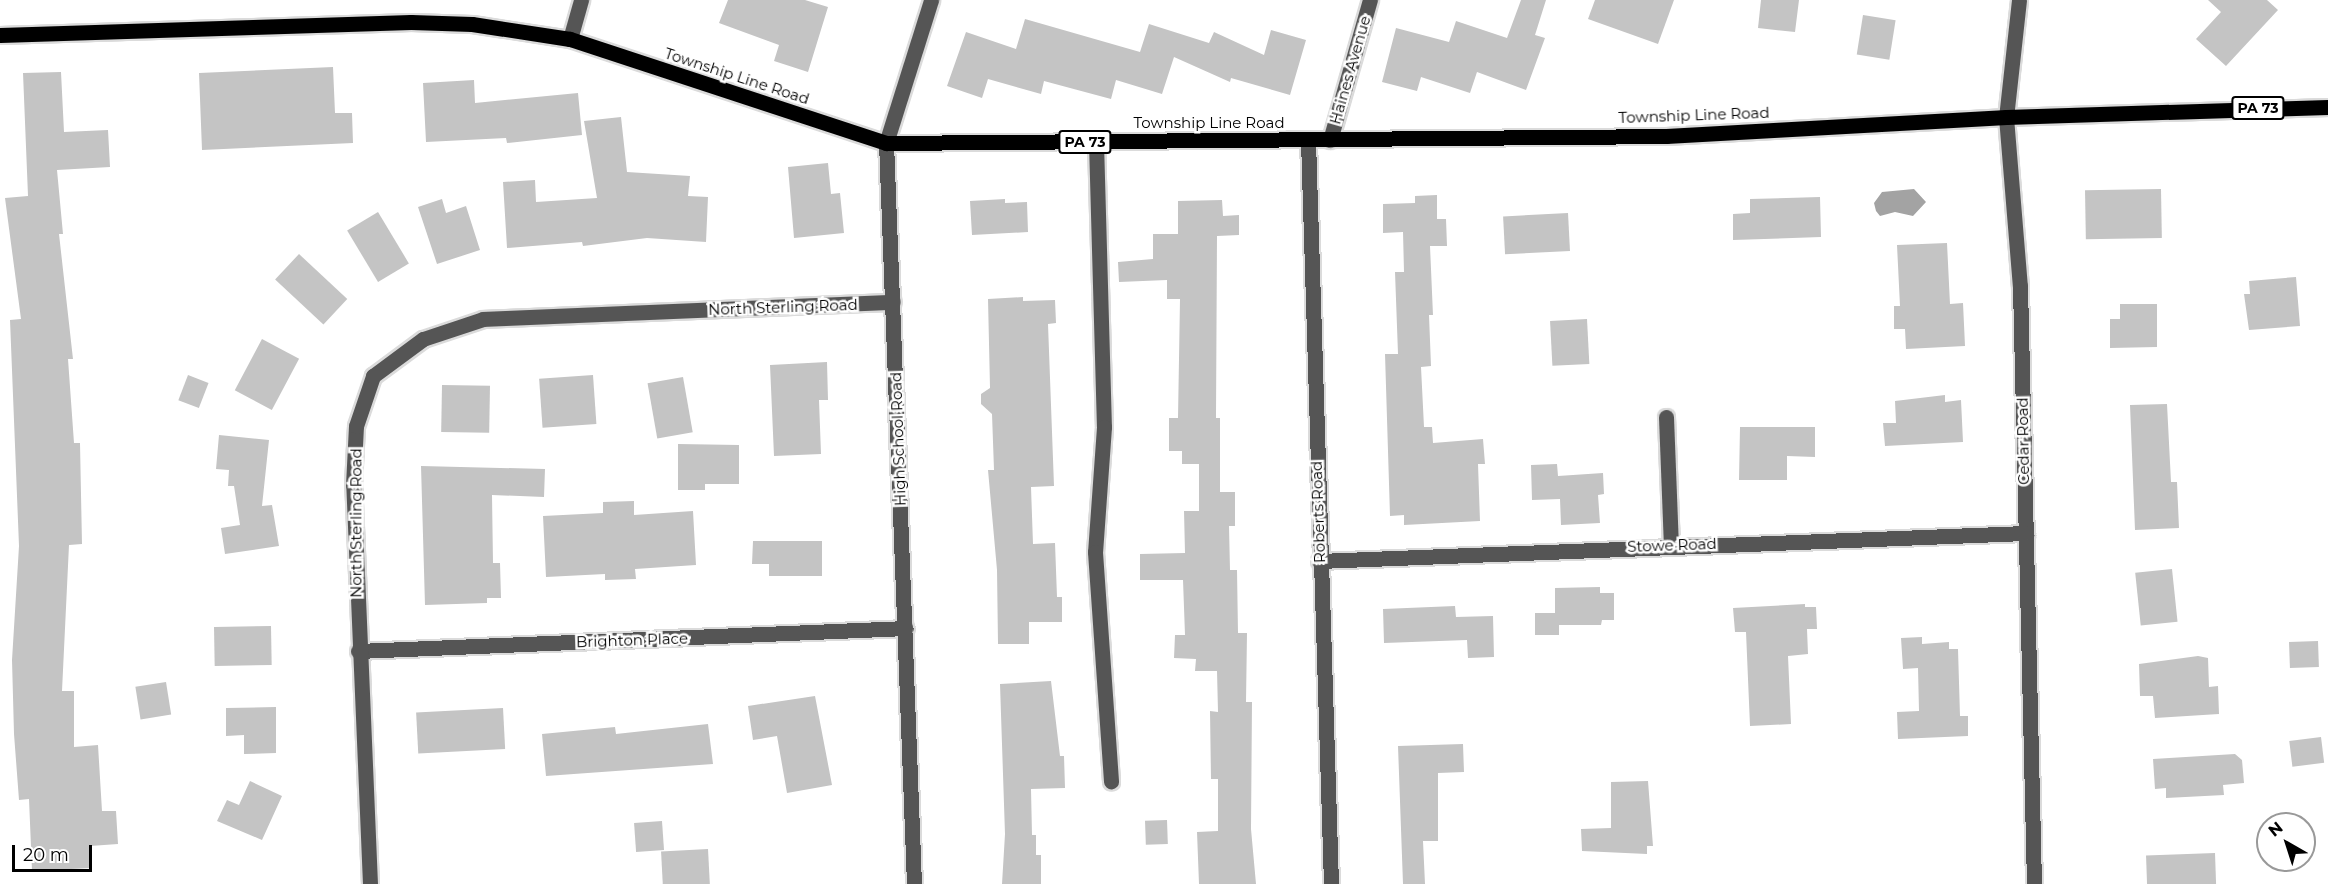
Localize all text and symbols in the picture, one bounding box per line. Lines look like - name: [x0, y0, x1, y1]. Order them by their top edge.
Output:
- street label: Haines Avenue: [1326, 14, 1374, 126]
- street label: Township Line Road: [662, 44, 812, 108]
- road number: PA 73: [2231, 97, 2285, 119]
- street label: Township Line Road: [1618, 103, 1770, 127]
- street label: Township Line Road: [1133, 114, 1285, 132]
- road number: PA 73: [1058, 131, 1112, 153]
- street label: North Sterling Road: [708, 295, 858, 319]
- street label: High School Road: [887, 372, 909, 506]
- street label: Cedar Road: [2013, 397, 2033, 485]
- street label: North Sterling Road: [347, 448, 365, 598]
- street label: Roberts Road: [1307, 461, 1329, 563]
- street label: Stowe Road: [1627, 534, 1717, 556]
- street label: Brighton Place: [576, 629, 688, 651]
- north arrow: [2256, 812, 2316, 872]
- text: N: [2265, 818, 2287, 841]
- scale bar: [15, 833, 94, 871]
- text: 20 m: [23, 844, 69, 866]

